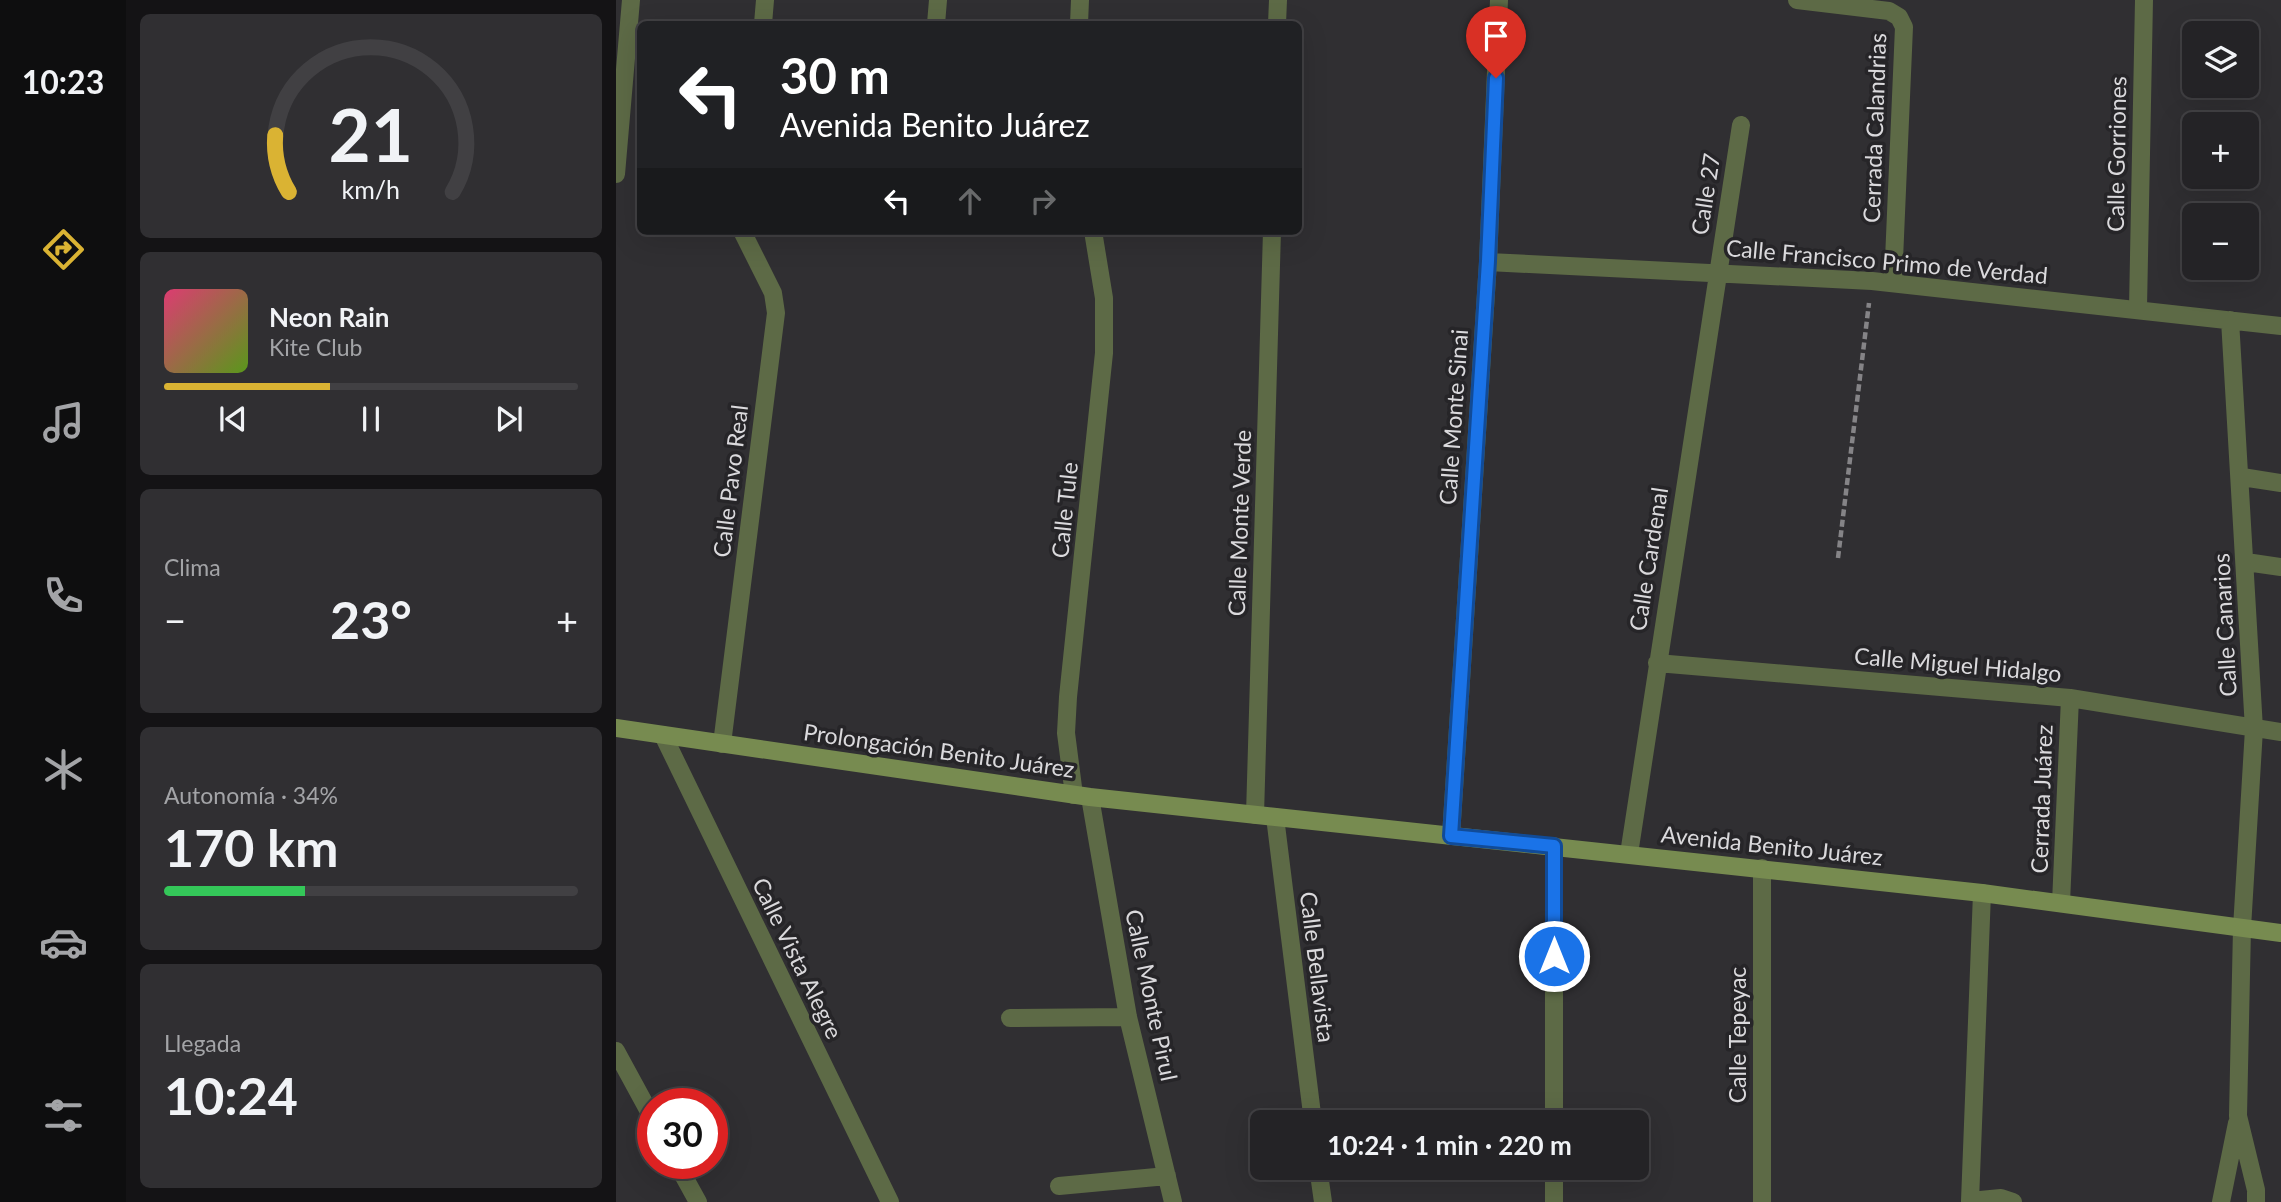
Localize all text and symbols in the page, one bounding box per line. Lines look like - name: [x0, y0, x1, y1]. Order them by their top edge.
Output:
- pin: [1466, 6, 1526, 78]
- icon: arrive: [1477, 17, 1515, 55]
- map controls: [2182, 21, 2259, 280]
- button: layers: [2182, 21, 2259, 98]
- street label: Cerrada Calandrias: [1857, 32, 1891, 223]
- text: 30 m: [780, 46, 890, 104]
- icon: left: [665, 49, 756, 140]
- text: 10:23: [22, 62, 104, 101]
- street label: Calle Gorriones: [2101, 76, 2131, 232]
- text: 21: [329, 90, 413, 178]
- text: Avenida Benito Juárez: [780, 105, 1090, 144]
- button: +: [2182, 112, 2259, 189]
- street label: Calle 27: [1685, 151, 1725, 237]
- text: km/h: [342, 174, 400, 204]
- icon: left: [878, 182, 916, 220]
- icon: ahead: [951, 182, 989, 220]
- icon: right: [1024, 182, 1062, 220]
- button: −: [2182, 203, 2259, 280]
- icon: directions: [39, 225, 88, 274]
- street label: Calle Francisco Primo de Verdad: [1725, 233, 2049, 289]
- text: Neon Rain: [269, 301, 389, 333]
- street label: Calle Monte Sinai: [1433, 328, 1473, 506]
- text: Kite Club: [269, 333, 362, 361]
- icon: music: [39, 398, 88, 447]
- icon: previous: [214, 400, 252, 438]
- icon: pause: [352, 400, 390, 438]
- icon: next: [490, 400, 528, 438]
- street label: Calle Pavo Real: [707, 403, 753, 559]
- street label: Calle Monte Verde: [1222, 429, 1256, 617]
- street label: Calle Tule: [1045, 461, 1083, 559]
- street label: Calle Cardenal: [1623, 485, 1673, 633]
- text: Clima: [164, 553, 221, 581]
- street label: Calle Canarios: [2206, 553, 2242, 697]
- icon: phone: [39, 571, 88, 620]
- text: 23°: [330, 588, 412, 650]
- text: −: [164, 597, 186, 643]
- text: +: [556, 597, 578, 643]
- street label: Calle Miguel Hidalgo: [1853, 641, 2063, 687]
- street label: Prolongación Benito Juárez: [802, 717, 1076, 783]
- street label: Cerrada Juárez: [2024, 724, 2058, 874]
- icon: climate: [39, 745, 88, 794]
- text: Autonomía · 34%: [164, 781, 338, 809]
- text: 170 km: [164, 816, 338, 878]
- street label: Avenida Benito Juárez: [1660, 819, 1884, 871]
- street label: Calle Vista Alegre: [747, 873, 849, 1043]
- street label: Calle Bellavista: [1295, 890, 1341, 1044]
- street label: Calle Monte Pirul: [1120, 907, 1184, 1083]
- icon: car: [39, 918, 88, 967]
- position arrow: [1517, 919, 1591, 993]
- street label: Calle Tepeyac: [1723, 967, 1751, 1103]
- text: Llegada: [164, 1029, 241, 1057]
- text: 10:24: [164, 1064, 298, 1126]
- speed limit sign: 30: [637, 1088, 728, 1179]
- icon: filters: [39, 1091, 88, 1140]
- text: 10:24 · 1 min · 220 m: [1327, 1129, 1572, 1161]

